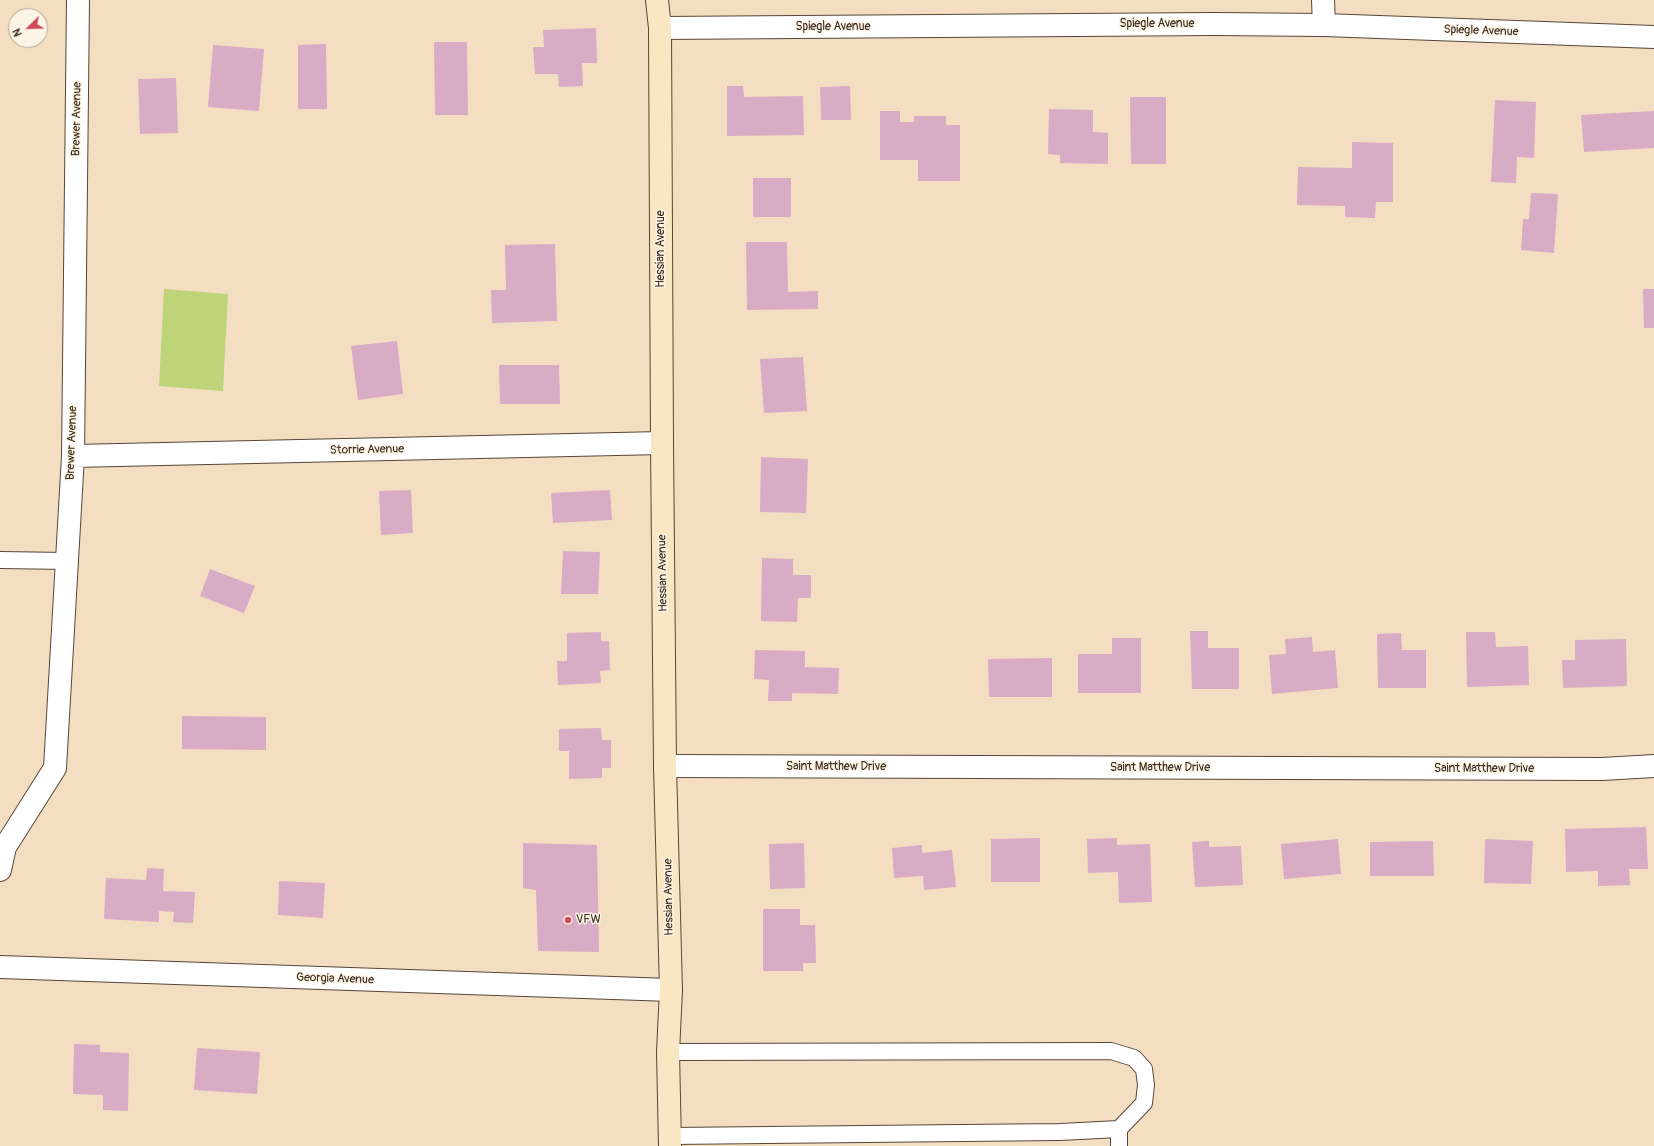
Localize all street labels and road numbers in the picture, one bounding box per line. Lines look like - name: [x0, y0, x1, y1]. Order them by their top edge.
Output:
- street label: Spiegle Avenue: [1119, 17, 1195, 31]
- street label: Spiegle Avenue: [795, 20, 871, 34]
- street label: Spiegle Avenue: [1443, 22, 1519, 40]
- street label: Brewer Avenue: [69, 82, 85, 156]
- street label: Hessian Avenue: [654, 210, 668, 288]
- street label: Brewer Avenue: [64, 405, 80, 481]
- street label: Storrie Avenue: [330, 442, 404, 458]
- street label: Hessian Avenue: [655, 534, 671, 612]
- street label: Saint Matthew Drive: [786, 760, 886, 774]
- street label: Saint Matthew Drive: [1110, 761, 1210, 775]
- street label: Saint Matthew Drive: [1434, 762, 1534, 776]
- street label: Hessian Avenue: [661, 858, 677, 936]
- street label: Georgia Avenue: [296, 970, 374, 988]

